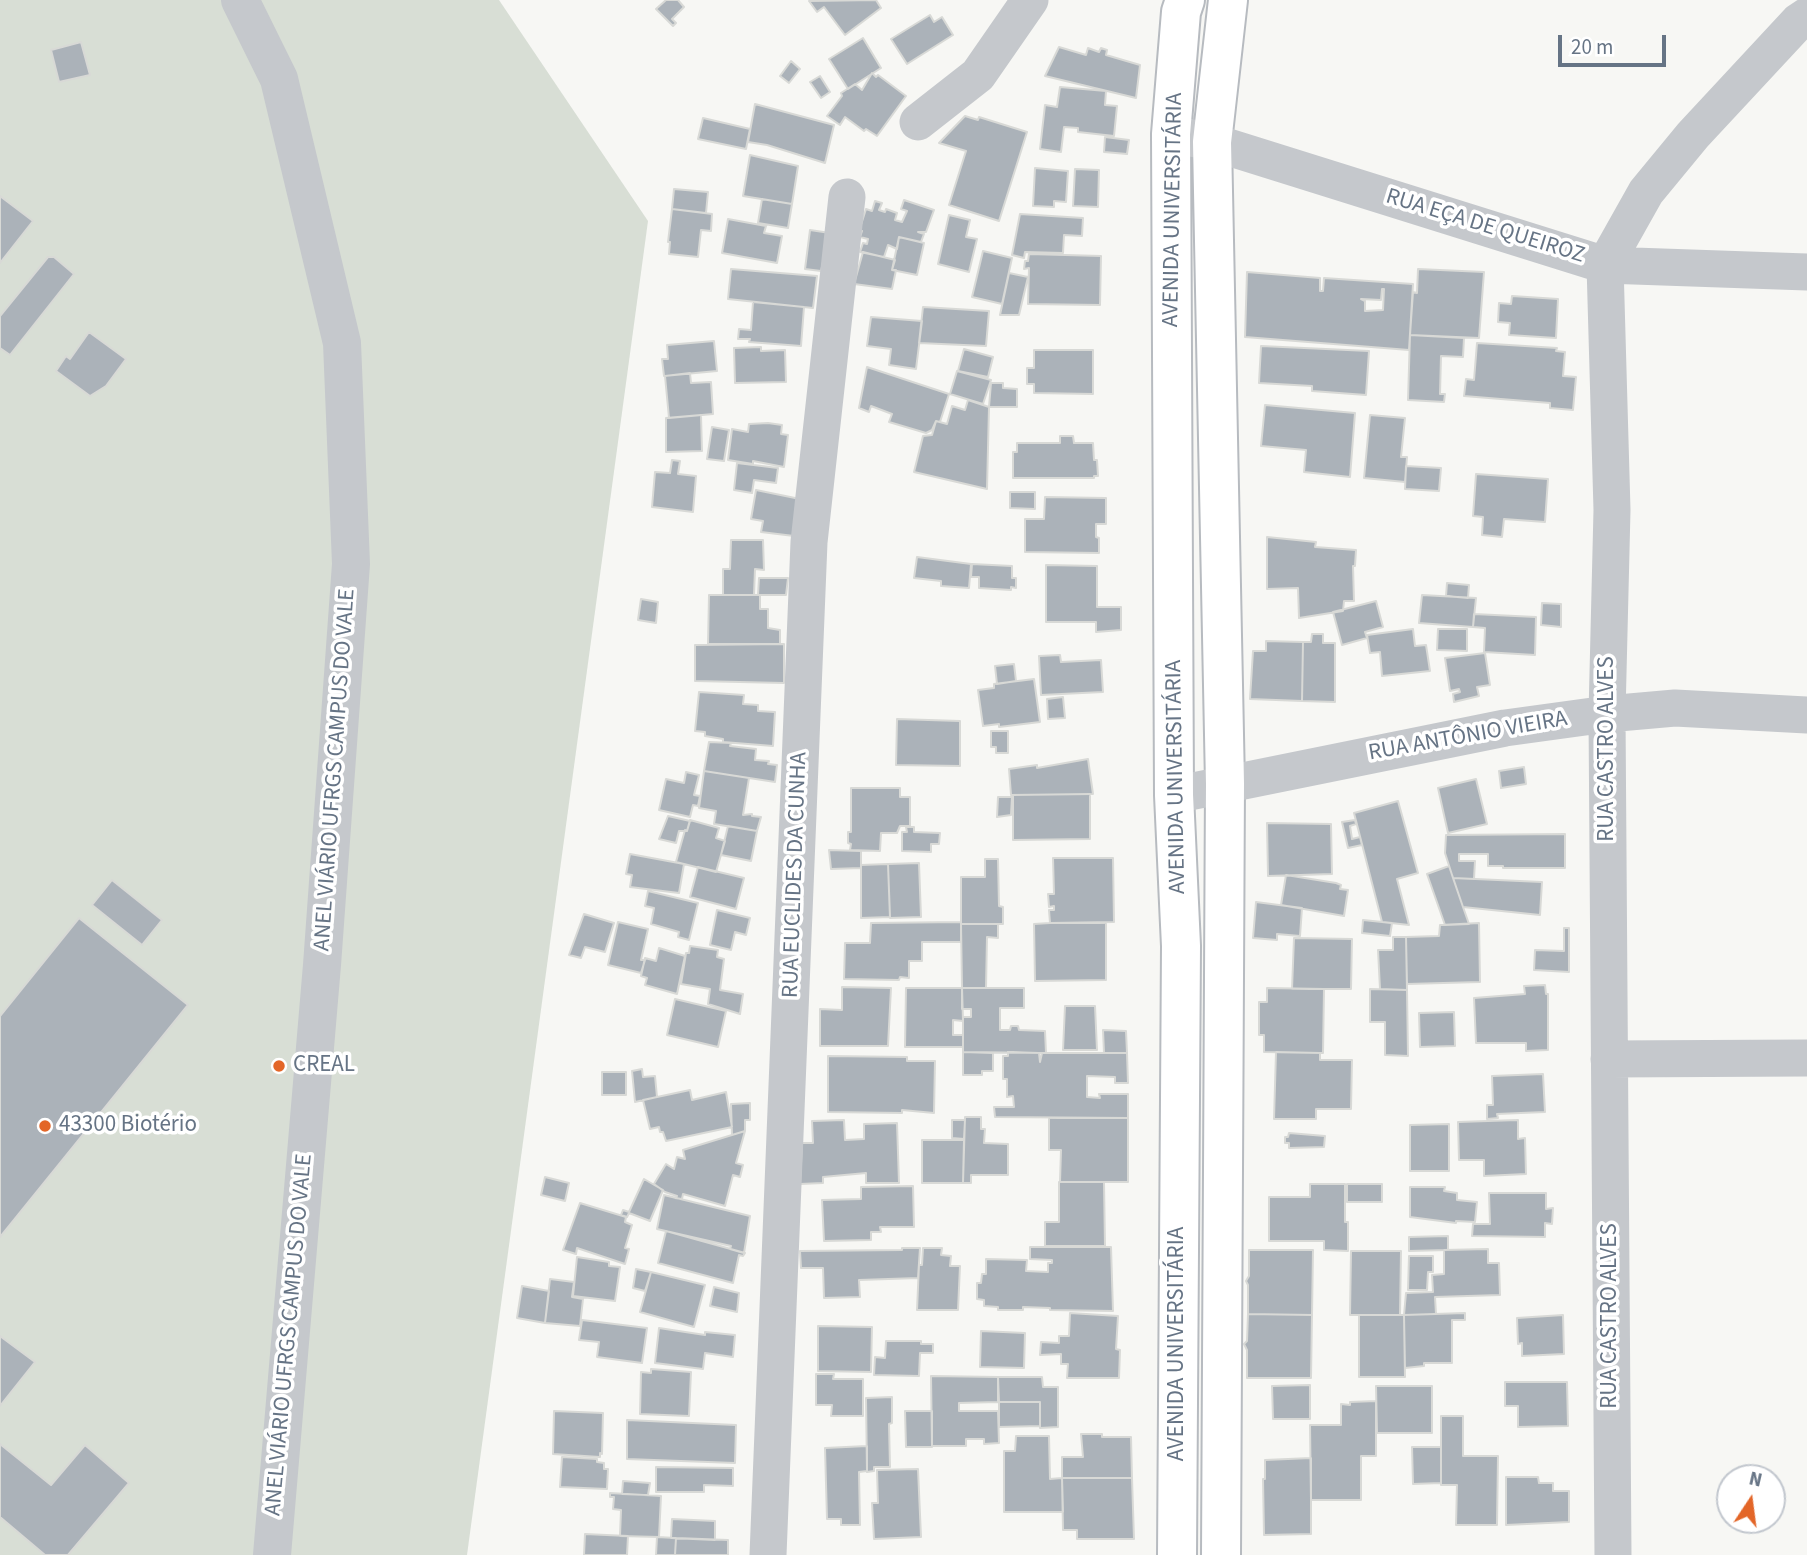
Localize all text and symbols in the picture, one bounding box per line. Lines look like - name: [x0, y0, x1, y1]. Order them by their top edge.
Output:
- scale bar: [1562, 21, 1671, 65]
- text: 20 m: [1571, 32, 1613, 62]
- street label: AVENIDA UNIVERSITÁRIA: [1158, 93, 1190, 327]
- street label: RUA EÇA DE QUEIROZ: [1382, 184, 1588, 270]
- street label: ANEL VIÁRIO UFRGS CAMPUS DO VALE: [310, 588, 362, 952]
- street label: RUA CASTRO ALVES: [1594, 656, 1622, 842]
- street label: AVENIDA UNIVERSITÁRIA: [1161, 660, 1193, 894]
- street label: RUA ANTÔNIO VIEIRA: [1366, 706, 1570, 768]
- street label: RUA EUCLIDES DA CUNHA: [778, 752, 814, 998]
- place label: CREAL: [293, 1052, 355, 1080]
- marker: CREAL: [271, 1058, 287, 1074]
- place label: 43300 Biotério: [59, 1112, 197, 1140]
- marker: 43300 Biotério: [37, 1118, 53, 1134]
- street label: ANEL VIÁRIO UFRGS CAMPUS DO VALE: [260, 1153, 320, 1517]
- street label: RUA CASTRO ALVES: [1597, 1223, 1625, 1409]
- street label: AVENIDA UNIVERSITÁRIA: [1164, 1227, 1192, 1461]
- north arrow: [1716, 1464, 1786, 1534]
- text: N: [1746, 1465, 1765, 1495]

